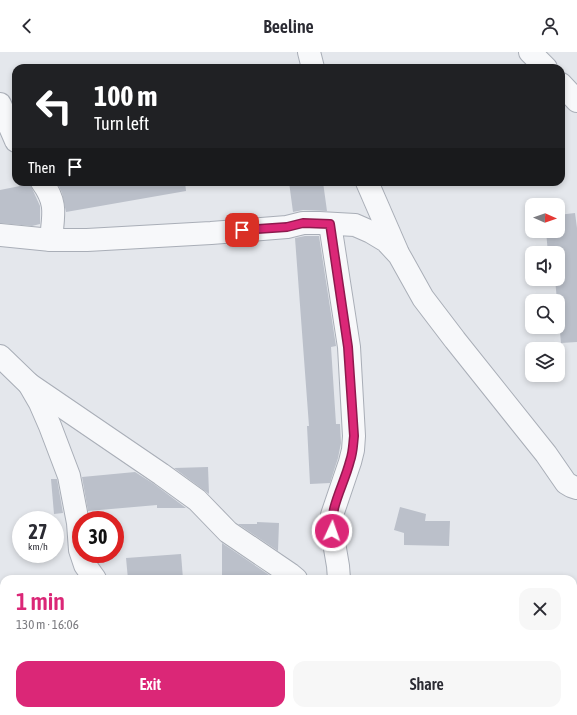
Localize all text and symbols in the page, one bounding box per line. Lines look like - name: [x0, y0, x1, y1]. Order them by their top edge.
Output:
- icon: back: [16, 15, 38, 37]
- icon: person: [539, 15, 561, 37]
- text: Beeline: [263, 16, 314, 37]
- icon: left: [28, 80, 80, 132]
- text: 100 m: [94, 80, 157, 112]
- text: Turn left: [94, 113, 149, 134]
- icon: arrive: [64, 156, 86, 178]
- text: Then: [28, 159, 56, 176]
- north arrow: [525, 198, 565, 238]
- map controls: [525, 198, 565, 382]
- pin: [225, 213, 259, 247]
- icon: arrive: [231, 219, 253, 241]
- button: sound: [525, 246, 565, 286]
- button: search: [525, 294, 565, 334]
- button: layers: [525, 342, 565, 382]
- position arrow: [311, 510, 353, 552]
- speed limit sign: 30: [72, 511, 124, 563]
- text: 27: [29, 520, 47, 543]
- text: km/h: [28, 541, 48, 552]
- text: 1 min: [16, 588, 65, 615]
- button: close: [519, 588, 561, 630]
- text: 130 m · 16:06: [16, 617, 79, 632]
- button: Exit: [16, 661, 285, 707]
- button: Share: [293, 661, 561, 707]

